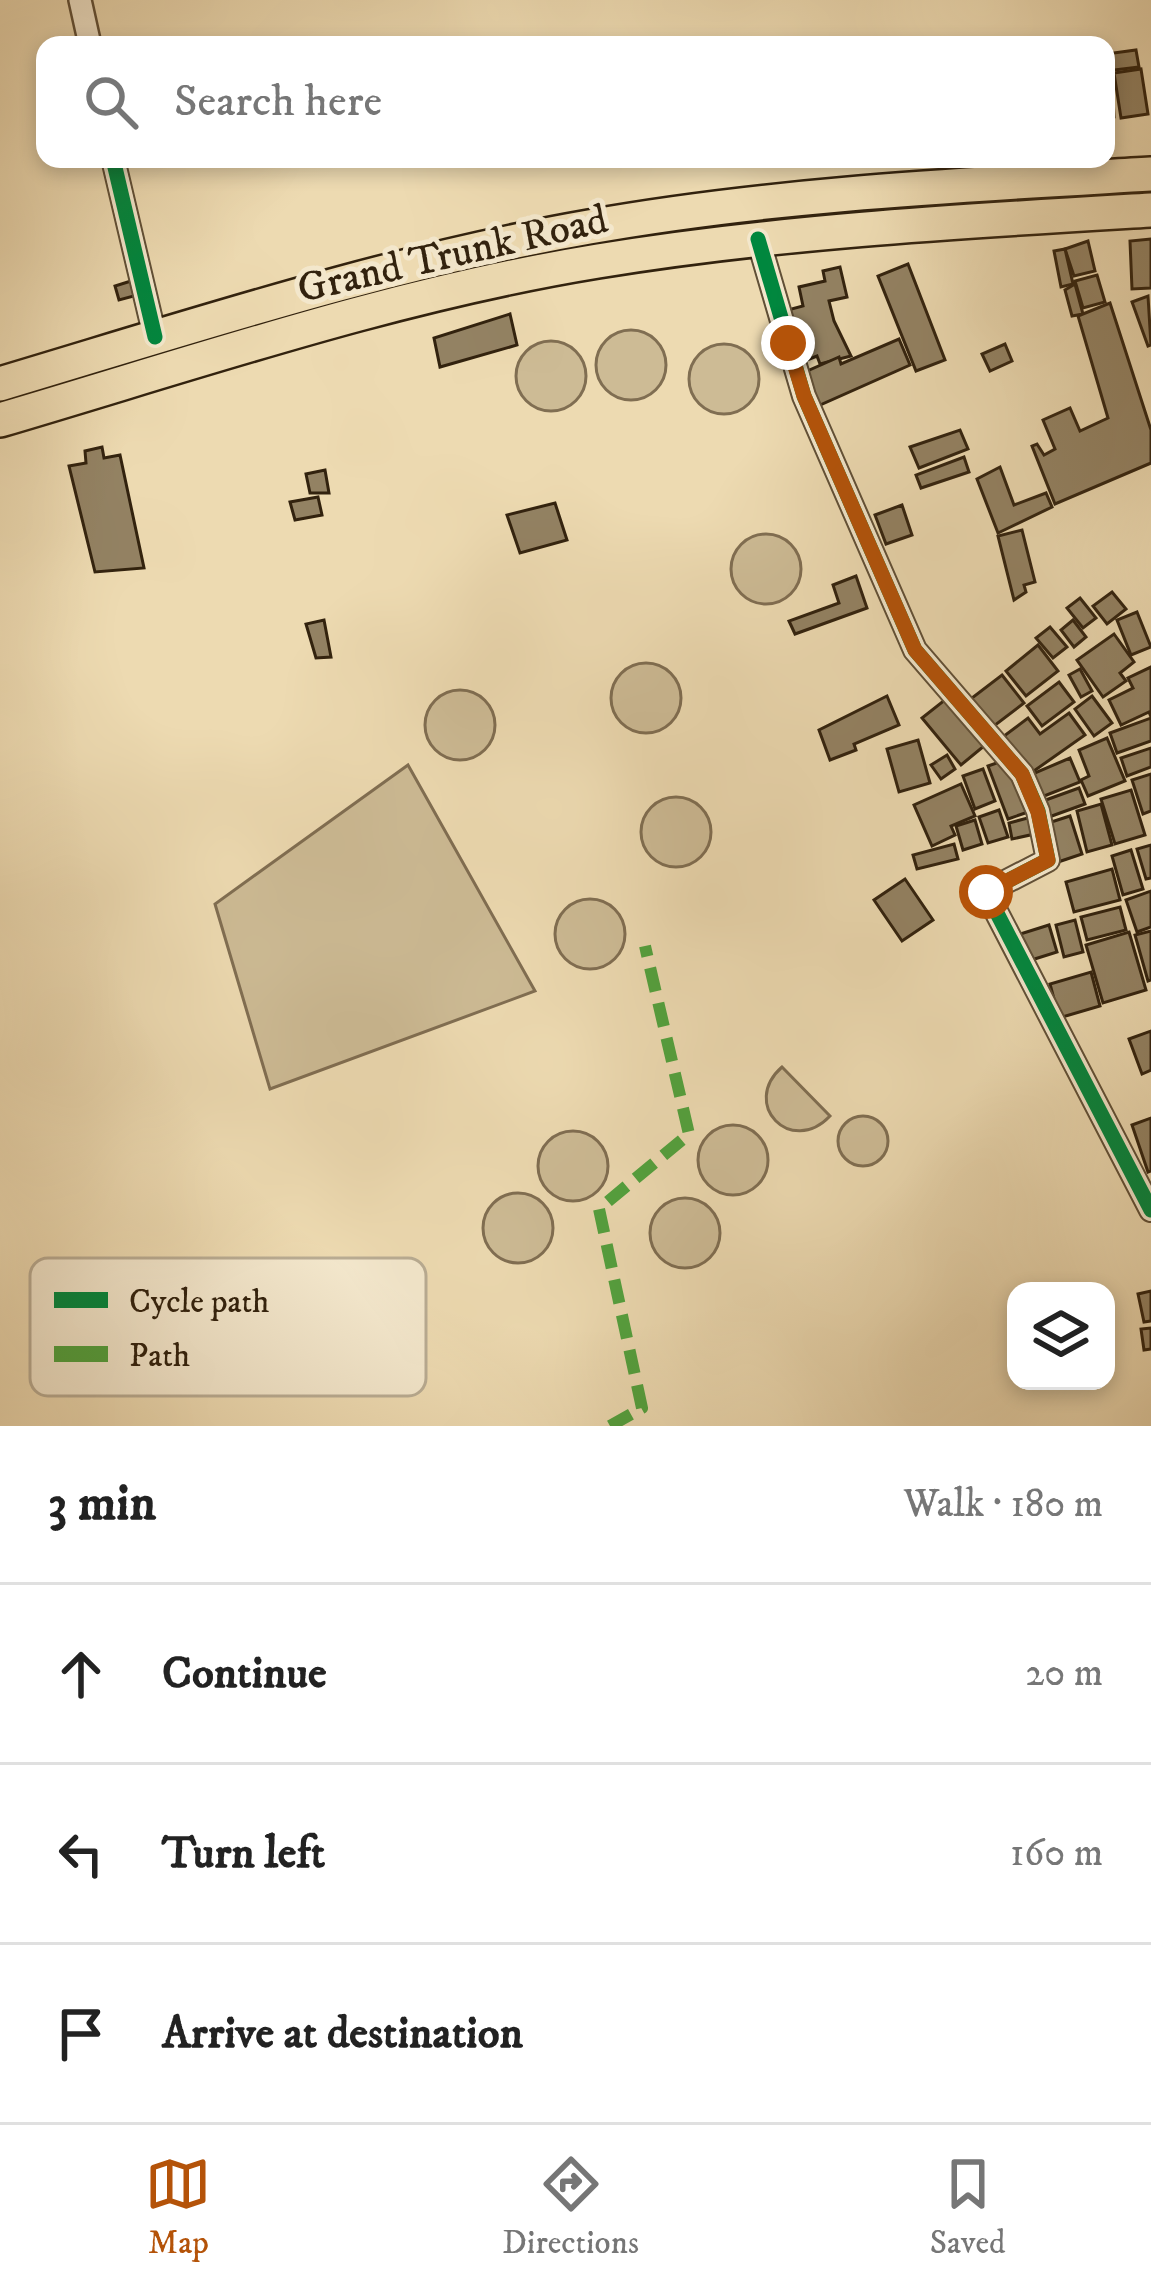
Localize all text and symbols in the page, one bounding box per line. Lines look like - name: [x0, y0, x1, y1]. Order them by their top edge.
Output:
- search box: [36, 36, 1115, 168]
- icon: search: [78, 69, 144, 135]
- text: Search here: [174, 74, 382, 130]
- street label: Grand Trunk Road: [293, 194, 613, 316]
- route end: [761, 316, 815, 370]
- route start: [959, 865, 1013, 919]
- legend: [30, 1258, 426, 1396]
- text: Cycle path: [129, 1282, 269, 1323]
- map controls: [1007, 1282, 1115, 1390]
- button: layers: [1007, 1282, 1115, 1390]
- text: Path: [129, 1336, 190, 1377]
- text: 3 min: [48, 1472, 156, 1536]
- text: Walk · 180 m: [903, 1480, 1103, 1529]
- icon: ahead: [48, 1641, 114, 1707]
- text: Continue: [162, 1646, 327, 1702]
- text: 20 m: [1025, 1649, 1103, 1698]
- icon: left: [48, 1821, 114, 1887]
- text: Turn left: [162, 1826, 325, 1882]
- text: 160 m: [1010, 1829, 1103, 1878]
- icon: arrive: [48, 2001, 114, 2067]
- text: Arrive at destination: [162, 2006, 523, 2062]
- tab: Map: [145, 2151, 211, 2264]
- tab: Directions: [502, 2151, 639, 2264]
- tab: Saved: [930, 2151, 1006, 2264]

